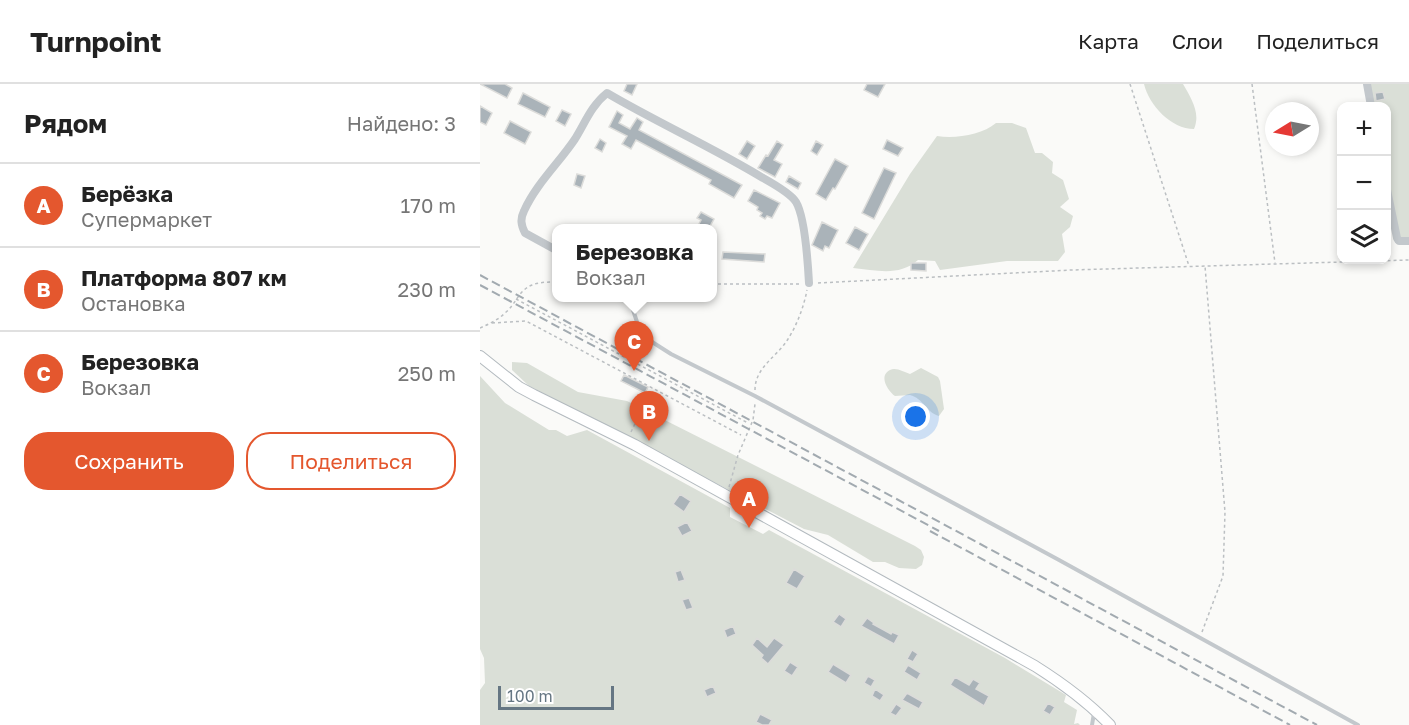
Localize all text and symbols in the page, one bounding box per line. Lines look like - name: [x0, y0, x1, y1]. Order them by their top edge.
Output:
- text: Turnpoint: [30, 25, 161, 58]
- text: Карта: [1078, 28, 1139, 54]
- text: Слои: [1172, 28, 1223, 54]
- text: Поделиться: [1256, 28, 1379, 54]
- north arrow: [1265, 102, 1319, 156]
- map controls: [1337, 102, 1391, 264]
- button: +: [1337, 102, 1391, 156]
- text: Рядом: [24, 108, 107, 139]
- text: Найдено: 3: [347, 111, 456, 135]
- button: −: [1337, 156, 1391, 210]
- text: Берёзка: [81, 180, 173, 207]
- text: A: [36, 193, 51, 217]
- text: 170 m: [401, 193, 456, 217]
- text: Супермаркет: [81, 207, 212, 231]
- button: layers: [1337, 210, 1391, 264]
- popup: [552, 224, 717, 302]
- text: Березовка: [576, 238, 693, 265]
- text: Платформа 807 км: [81, 264, 287, 291]
- text: Вокзал: [576, 265, 646, 289]
- text: B: [36, 277, 51, 301]
- text: 230 m: [398, 277, 456, 301]
- text: Остановка: [81, 291, 186, 315]
- pin: C: [614, 322, 654, 371]
- text: Березовка: [81, 348, 199, 375]
- text: C: [36, 361, 51, 385]
- text: 250 m: [398, 361, 456, 385]
- text: Вокзал: [81, 375, 151, 399]
- pin: B: [630, 392, 668, 441]
- your location: [901, 402, 930, 431]
- button: Сохранить: [24, 432, 234, 490]
- button: Поделиться: [246, 432, 456, 490]
- pin: A: [730, 478, 768, 528]
- scale bar: [498, 683, 614, 710]
- text: 100 m: [507, 686, 553, 706]

